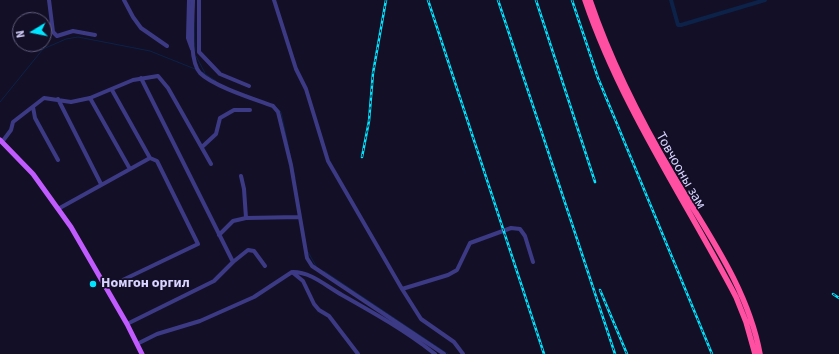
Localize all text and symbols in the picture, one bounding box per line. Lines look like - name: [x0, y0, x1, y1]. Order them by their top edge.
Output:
- north arrow: [12, 12, 52, 52]
- text: N: [13, 29, 29, 39]
- street label: Товчооны зам: [651, 130, 709, 212]
- place label: Номгон оргил: [101, 276, 190, 292]
- marker: Номгон оргил: [88, 279, 98, 289]

